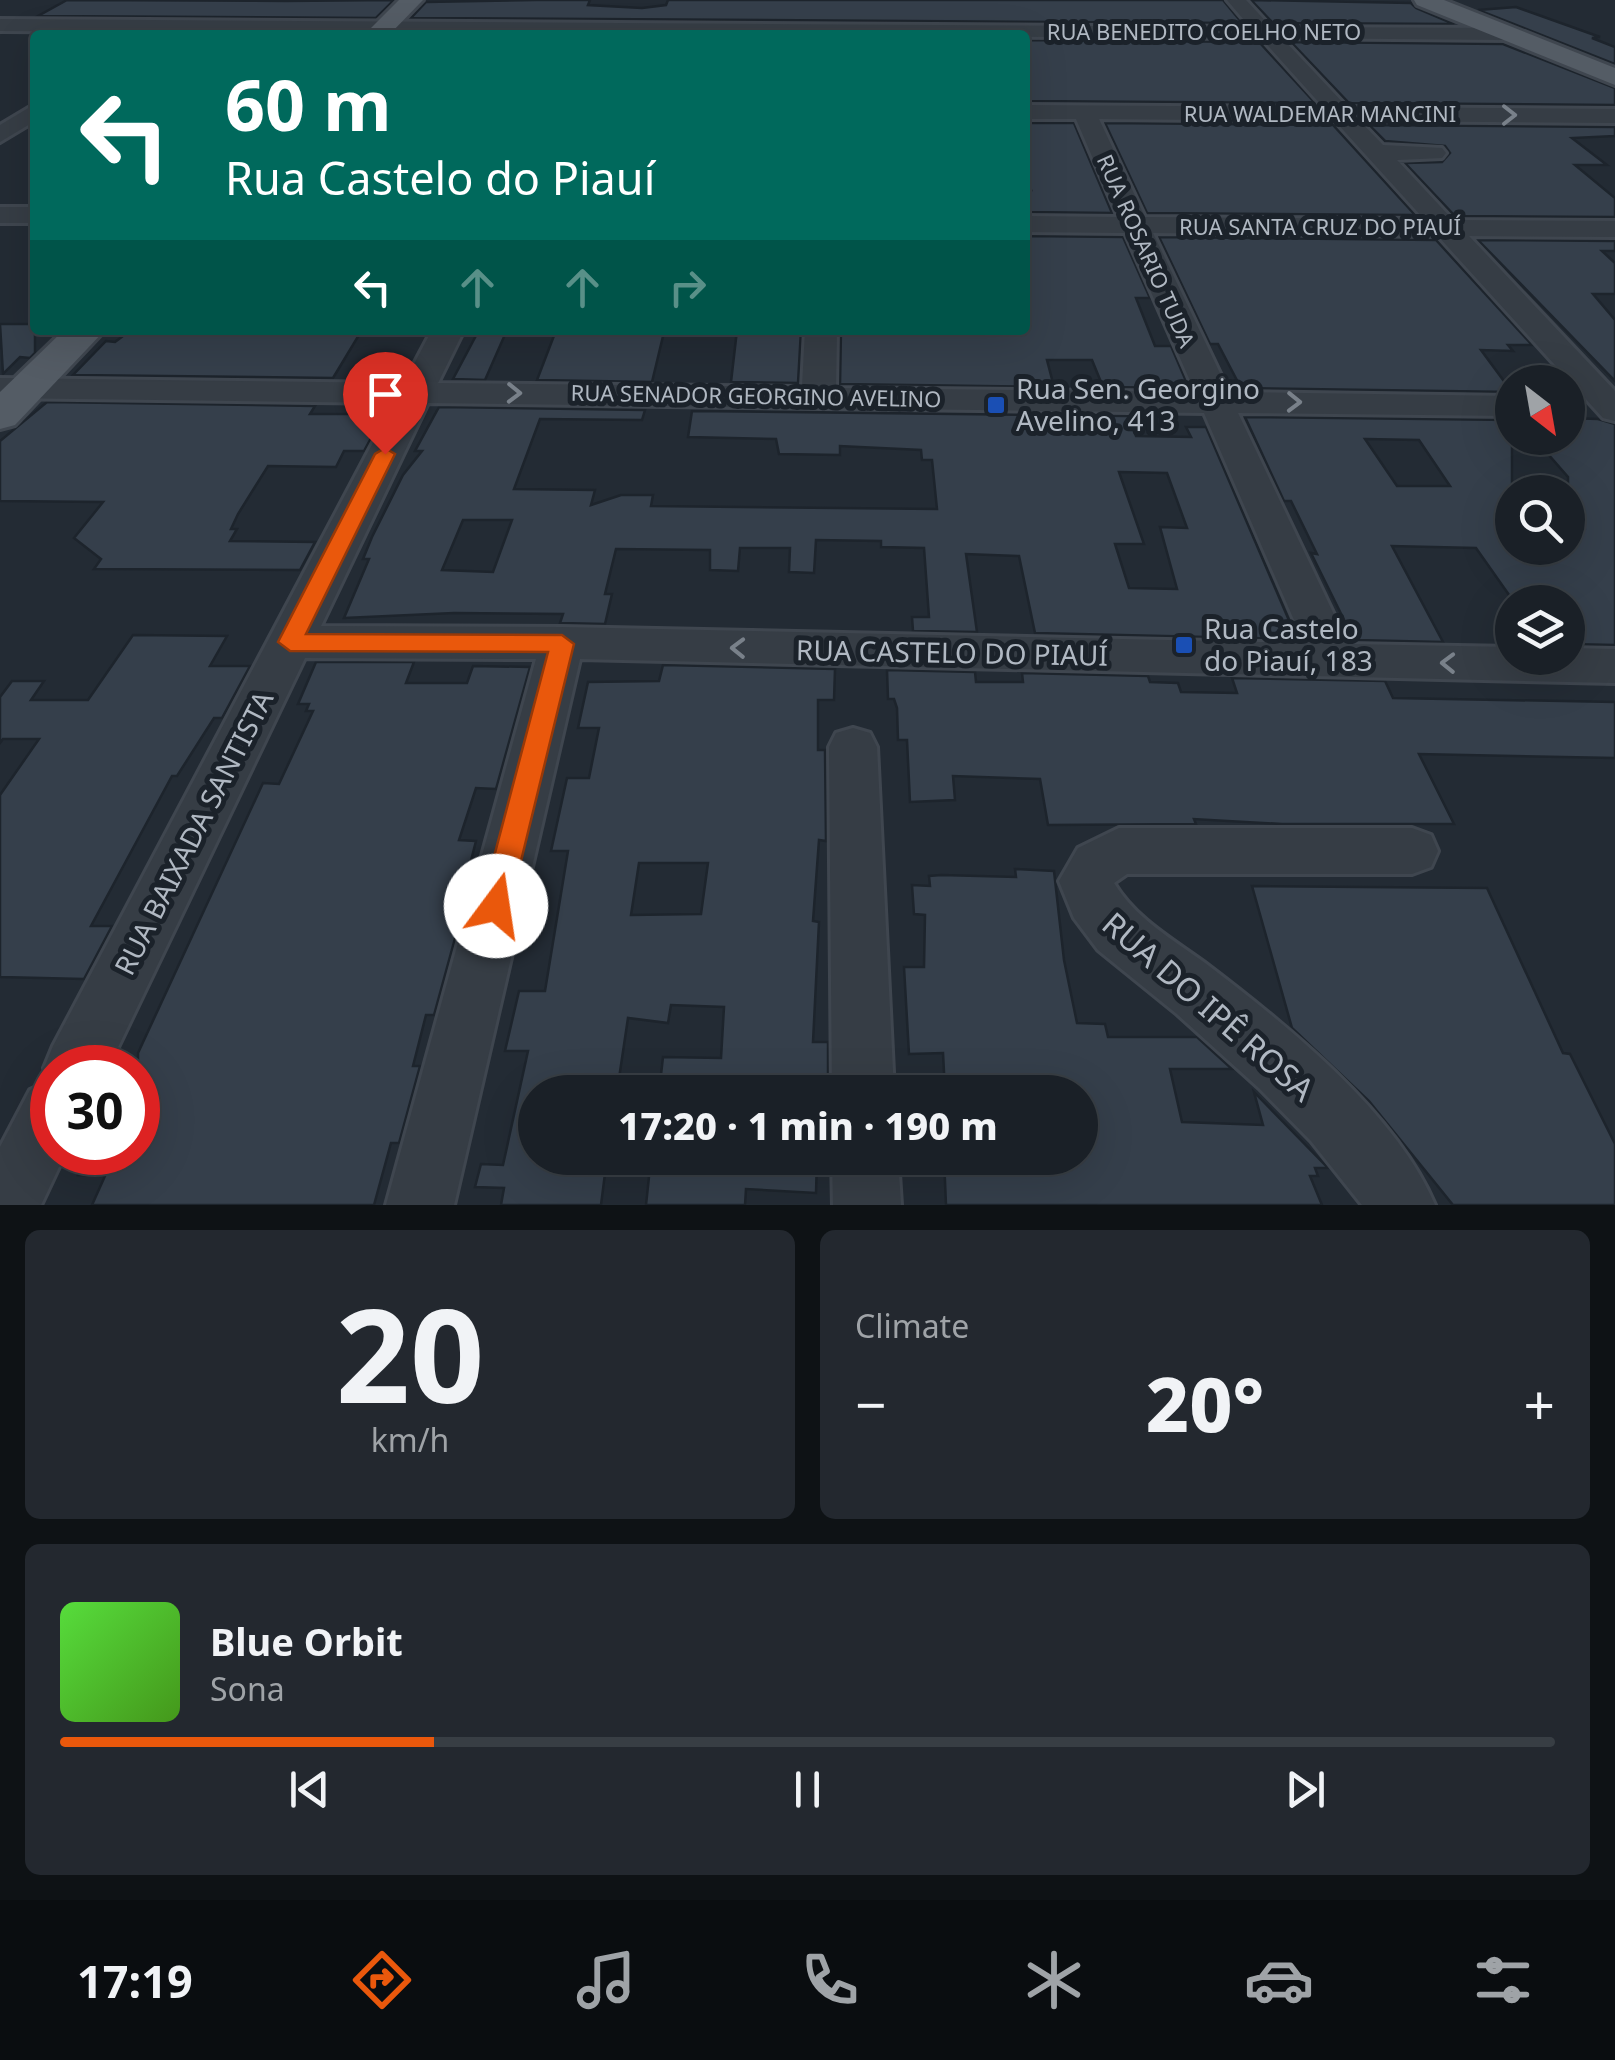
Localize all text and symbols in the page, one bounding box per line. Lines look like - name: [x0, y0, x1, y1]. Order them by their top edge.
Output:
- street label: RUA BENEDITO COELHO NETO: [1047, 16, 1361, 46]
- text: 60 m: [225, 56, 392, 152]
- icon: left: [60, 70, 190, 200]
- street label: RUA WALDEMAR MANCINI: [1184, 98, 1456, 128]
- one-way arrow: [1502, 104, 1518, 126]
- text: Rua Castelo do Piauí: [225, 147, 655, 208]
- street label: RUA ROSARIO TUDA: [1091, 149, 1203, 353]
- street label: RUA SANTA CRUZ DO PIAUÍ: [1179, 211, 1461, 241]
- icon: left: [345, 260, 400, 315]
- icon: ahead: [450, 260, 505, 315]
- icon: ahead: [555, 260, 610, 315]
- icon: right: [660, 260, 715, 315]
- pin: [343, 352, 428, 455]
- north arrow: [1495, 365, 1585, 455]
- map controls: [1495, 365, 1585, 675]
- icon: arrive: [358, 367, 413, 422]
- place label: Rua Sen. Georgino Avelino, 413: [1016, 369, 1260, 439]
- street label: RUA SENADOR GEORGINO AVELINO: [570, 377, 942, 413]
- one-way arrow: [507, 382, 523, 403]
- one-way arrow: [1287, 391, 1303, 412]
- marker: Rua Sen. Georgino Avelino, 413: [985, 394, 1007, 416]
- button: search: [1495, 475, 1585, 565]
- button: layers: [1495, 585, 1585, 675]
- place label: Rua Castelo do Piauí, 183: [1204, 609, 1373, 679]
- street label: RUA CASTELO DO PIAUÍ: [796, 630, 1108, 674]
- marker: Rua Castelo do Piauí, 183: [1173, 634, 1195, 656]
- one-way arrow: [729, 637, 745, 658]
- one-way arrow: [1439, 653, 1455, 674]
- street label: RUA BAIXADA SANTISTA: [105, 684, 281, 981]
- position arrow: [444, 854, 548, 958]
- street label: RUA DO IPÊ ROSA: [1094, 902, 1325, 1110]
- speed limit sign: 30: [30, 1045, 160, 1175]
- text: 17:20 · 1 min · 190 m: [618, 1099, 998, 1151]
- text: 20: [336, 1264, 484, 1441]
- text: Climate: [855, 1304, 969, 1347]
- text: 20°: [1146, 1352, 1264, 1454]
- text: −: [855, 1366, 886, 1441]
- text: +: [1524, 1366, 1555, 1441]
- text: km/h: [371, 1418, 449, 1461]
- text: Blue Orbit: [210, 1615, 403, 1667]
- text: Sona: [210, 1667, 285, 1710]
- icon: previous: [282, 1762, 337, 1817]
- icon: pause: [780, 1762, 835, 1817]
- icon: next: [1278, 1762, 1333, 1817]
- icon: directions: [347, 1945, 417, 2015]
- icon: music: [571, 1945, 641, 2015]
- icon: phone: [795, 1945, 865, 2015]
- icon: climate: [1019, 1945, 1089, 2015]
- icon: car: [1244, 1945, 1314, 2015]
- icon: filters: [1468, 1945, 1538, 2015]
- text: 17:19: [77, 1950, 193, 2011]

